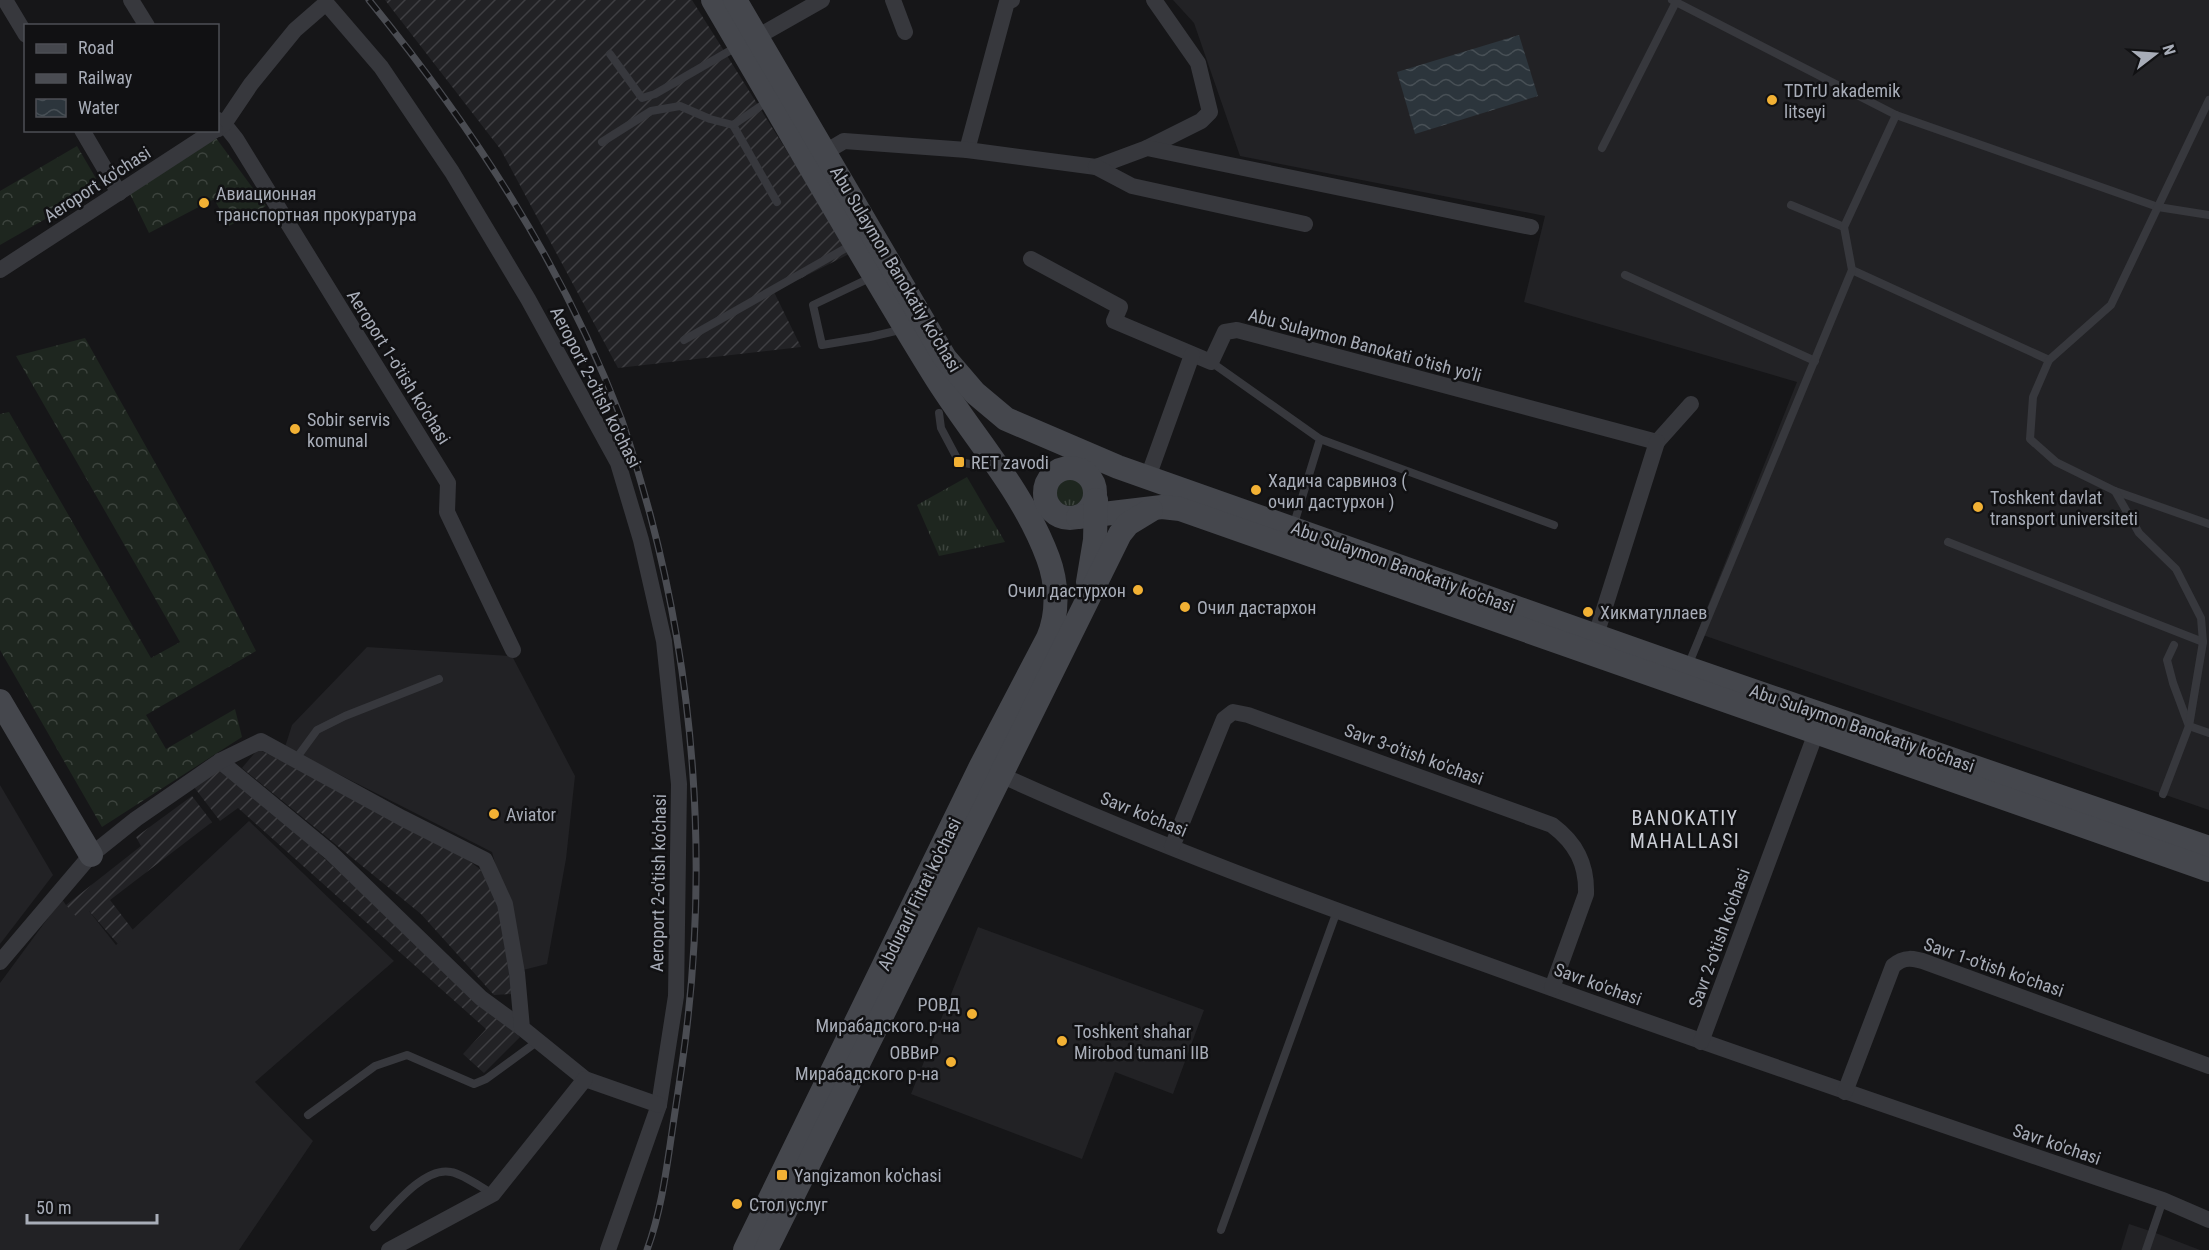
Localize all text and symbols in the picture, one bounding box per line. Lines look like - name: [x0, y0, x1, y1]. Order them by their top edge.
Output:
- legend: [24, 24, 219, 132]
- north arrow: [2125, 24, 2185, 84]
- text: Road: [78, 37, 114, 58]
- text: N: [2158, 42, 2179, 57]
- text: Railway: [78, 67, 133, 88]
- place label: TDTrU akademik litseyi: [1784, 80, 1900, 122]
- marker: TDTrU akademik litseyi: [1765, 93, 1779, 107]
- text: Water: [78, 97, 120, 118]
- street label: Aeroport ko'chasi: [40, 142, 154, 226]
- street label: Abu Sulaymon Banokatiy ko'chasi: [826, 162, 966, 376]
- place label: Авиационная транспортная прокуратура: [216, 183, 417, 225]
- marker: Авиационная транспортная прокуратура: [197, 196, 211, 210]
- street label: Aeroport 1-o'tish ko'chasi: [343, 286, 455, 448]
- street label: Aeroport 2-o'tish ko'chasi: [546, 303, 646, 471]
- street label: Abu Sulaymon Banokati o'tish yo'li: [1246, 304, 1484, 386]
- place label: Sobir servis komunal: [307, 409, 390, 451]
- marker: Sobir servis komunal: [288, 422, 302, 436]
- place label: RET zavodi: [971, 452, 1049, 473]
- marker: RET zavodi: [952, 455, 966, 469]
- place label: Хадича сарвиноз ( очил дастурхон ): [1268, 470, 1407, 513]
- marker: Хадича сарвиноз ( очил дастурхон ): [1249, 483, 1263, 497]
- place label: Toshkent davlat transport universiteti: [1990, 487, 2138, 529]
- marker: Toshkent davlat transport universiteti: [1971, 500, 1985, 514]
- street label: Abu Sulaymon Banokatiy ko'chasi: [1288, 517, 1518, 617]
- place label: Очил дастурхон: [1008, 580, 1126, 601]
- marker: Очил дастурхон: [1131, 583, 1145, 597]
- place label: Очил дастархон: [1197, 597, 1316, 618]
- marker: Очил дастархон: [1178, 600, 1192, 614]
- place label: Хикматуллаев: [1600, 602, 1707, 623]
- marker: Хикматуллаев: [1581, 605, 1595, 619]
- street label: Abu Sulaymon Banokatiy ko'chasi: [1747, 680, 1977, 776]
- street label: Savr 3-o'tish ko'chasi: [1342, 719, 1486, 789]
- street label: Savr ko'chasi: [1098, 787, 1190, 841]
- street label: Aeroport 2-o'tish ko'chasi: [646, 794, 670, 972]
- place label: Aviator: [506, 804, 557, 825]
- district label: BANOKATIY MAHALLASI: [1630, 806, 1740, 853]
- marker: Aviator: [487, 807, 501, 821]
- street label: Abdurauf Fitrat ko'chasi: [873, 814, 965, 974]
- street label: Savr 2-o'tish ko'chasi: [1684, 866, 1754, 1010]
- street label: Savr 1-o'tish ko'chasi: [1921, 933, 2067, 1001]
- street label: Savr ko'chasi: [1551, 958, 1645, 1010]
- place label: РОВД Мирабадского.р-на: [816, 994, 960, 1036]
- marker: РОВД Мирабадского.р-на: [965, 1007, 979, 1021]
- place label: Toshkent shahar Mirobod tumani IIB: [1074, 1021, 1209, 1063]
- marker: Toshkent shahar Mirobod tumani IIB: [1055, 1034, 1069, 1048]
- place label: ОВВиР Мирабадского р-на: [795, 1042, 939, 1084]
- marker: ОВВиР Мирабадского р-на: [944, 1055, 958, 1069]
- street label: Savr ko'chasi: [2010, 1119, 2104, 1169]
- place label: Yangizamon ko'chasi: [794, 1165, 942, 1186]
- marker: Yangizamon ko'chasi: [775, 1168, 789, 1182]
- scale bar: [27, 1187, 158, 1225]
- place label: Стол услуг: [749, 1194, 828, 1215]
- text: 50 m: [36, 1197, 71, 1218]
- marker: Стол услуг: [730, 1197, 744, 1211]

